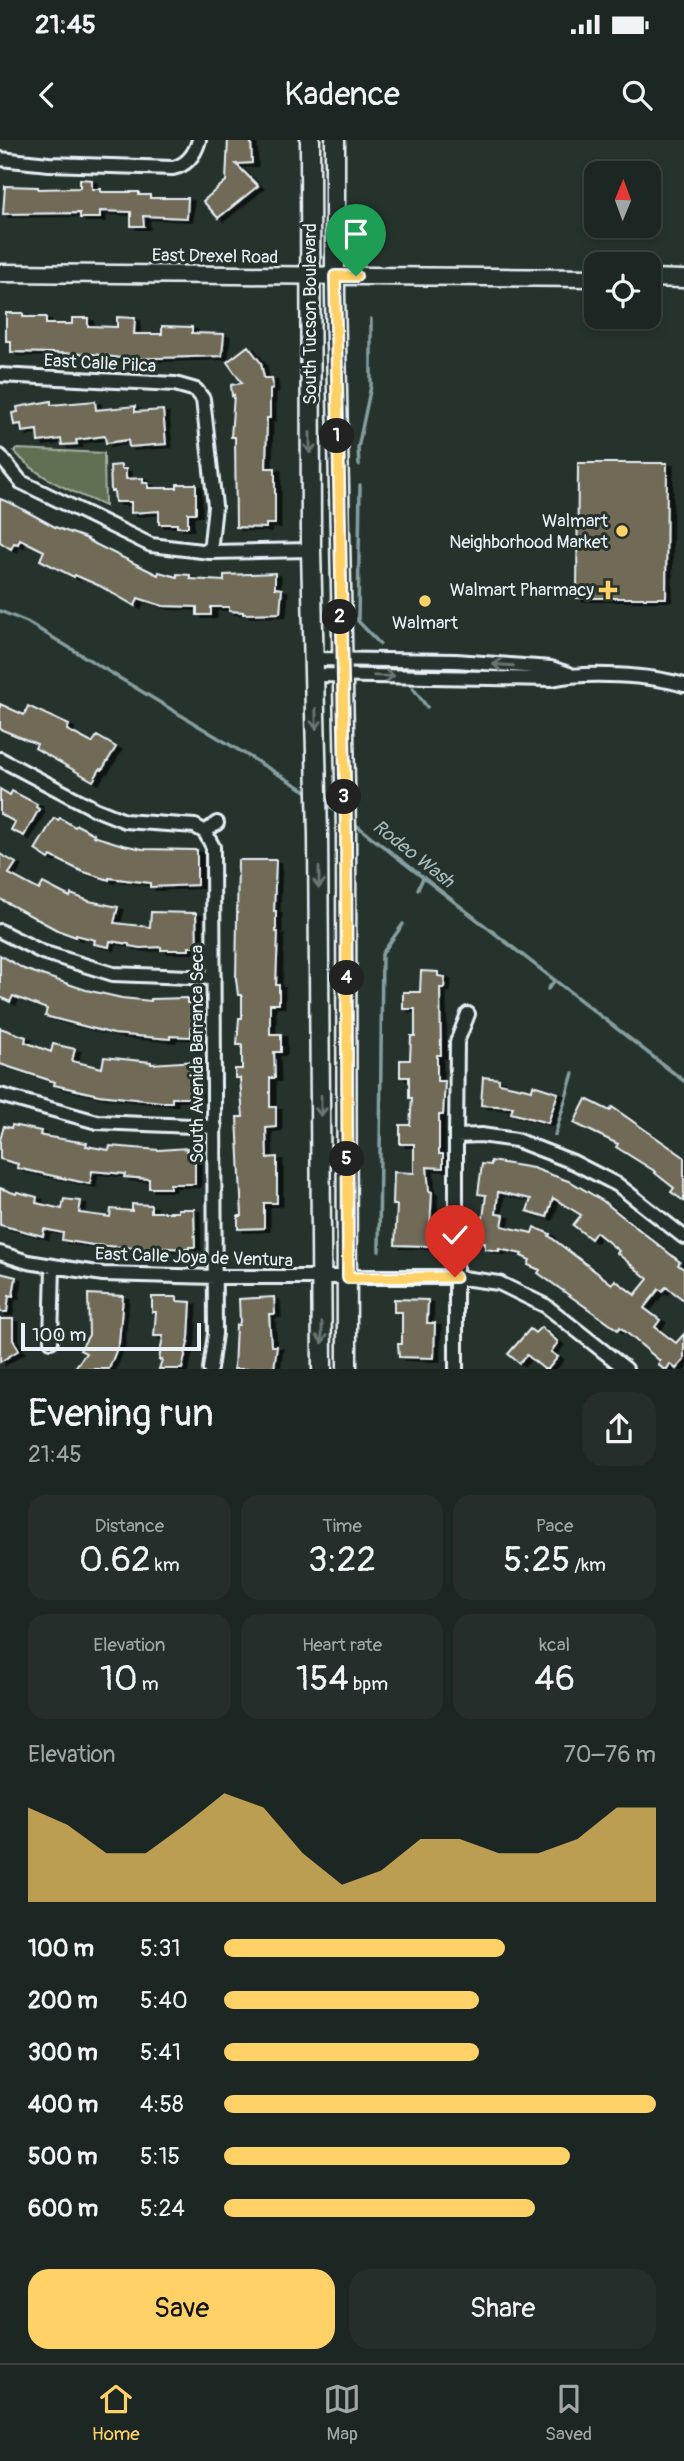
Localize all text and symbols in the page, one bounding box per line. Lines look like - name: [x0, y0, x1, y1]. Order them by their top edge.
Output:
- text: 21:45: [35, 9, 96, 41]
- text: Kadence: [284, 75, 400, 115]
- icon: back: [28, 76, 66, 114]
- icon: search: [618, 76, 656, 114]
- north arrow: [584, 161, 662, 238]
- map controls: [584, 161, 661, 329]
- pin: [326, 204, 386, 276]
- icon: arrive: [337, 215, 375, 253]
- street label: South Tucson Boulevard: [299, 223, 322, 405]
- street label: East Drexel Road: [152, 244, 278, 269]
- button: locate: [584, 252, 661, 329]
- street label: East Calle Pilca: [43, 349, 157, 378]
- pin: 1: [320, 418, 354, 454]
- text: 1: [333, 423, 340, 447]
- one-way arrow: [303, 431, 317, 454]
- place label: Walmart Neighborhood Market: [449, 510, 609, 554]
- marker: Walmart Neighborhood Market: [614, 523, 630, 539]
- place label: Walmart Pharmacy: [450, 579, 594, 602]
- marker: Walmart Pharmacy: [600, 582, 616, 598]
- marker: Walmart: [417, 593, 433, 609]
- pin: 2: [322, 600, 358, 634]
- text: 2: [334, 604, 345, 628]
- place label: Walmart: [392, 612, 459, 635]
- one-way arrow: [492, 658, 515, 671]
- one-way arrow: [372, 669, 395, 683]
- one-way arrow: [309, 707, 323, 730]
- pin: 3: [326, 780, 362, 814]
- text: 3: [338, 784, 349, 808]
- water label: Rodeo Wash: [368, 815, 460, 894]
- one-way arrow: [312, 867, 326, 890]
- street label: South Avenida Barranca Seca: [186, 945, 209, 1163]
- pin: 4: [330, 960, 364, 996]
- text: 4: [341, 965, 352, 989]
- one-way arrow: [314, 1094, 327, 1117]
- pin: 5: [330, 1142, 364, 1176]
- text: 5: [341, 1146, 352, 1170]
- pin: [425, 1205, 485, 1277]
- icon: check: [436, 1216, 474, 1254]
- street label: East Calle Joya de Ventura: [95, 1243, 293, 1272]
- scale bar: [21, 1320, 201, 1352]
- one-way arrow: [315, 1322, 329, 1345]
- text: 100 m: [32, 1323, 86, 1347]
- text: Evening run: [28, 1390, 214, 1438]
- button: share: [582, 1392, 656, 1466]
- text: 21:45: [28, 1440, 82, 1469]
- text: Distance: [95, 1514, 164, 1538]
- text: Time: [322, 1514, 362, 1538]
- text: Pace: [536, 1514, 573, 1538]
- text: 0.62: [79, 1538, 151, 1582]
- text: 3:22: [308, 1538, 376, 1582]
- text: 5:25: [503, 1538, 570, 1582]
- text: km: [151, 1553, 180, 1577]
- text: /km: [570, 1553, 606, 1577]
- text: Elevation: [93, 1633, 166, 1657]
- text: Heart rate: [302, 1633, 382, 1657]
- text: kcal: [539, 1633, 570, 1657]
- text: 10: [100, 1657, 138, 1701]
- text: 154: [296, 1657, 349, 1701]
- text: 46: [534, 1657, 575, 1701]
- text: m: [138, 1672, 159, 1696]
- text: bpm: [349, 1672, 388, 1696]
- text: Elevation: [28, 1740, 116, 1769]
- text: 70–76 m: [564, 1740, 656, 1769]
- text: 100 m: [28, 1934, 94, 1963]
- text: 5:31: [140, 1934, 180, 1963]
- text: 200 m: [28, 1986, 98, 2015]
- text: 5:40: [140, 1986, 188, 2015]
- text: 300 m: [28, 2038, 98, 2067]
- text: 5:41: [140, 2038, 181, 2067]
- text: 400 m: [28, 2090, 98, 2119]
- text: 4:58: [140, 2090, 184, 2119]
- text: 500 m: [28, 2142, 97, 2171]
- text: 5:15: [140, 2142, 180, 2171]
- text: 600 m: [28, 2194, 98, 2223]
- text: 5:24: [140, 2194, 185, 2223]
- button: Save: [28, 2269, 335, 2349]
- button: Share: [349, 2269, 656, 2349]
- tab: Home: [92, 2380, 140, 2446]
- tab: Map: [323, 2380, 361, 2446]
- tab: Saved: [545, 2380, 592, 2446]

